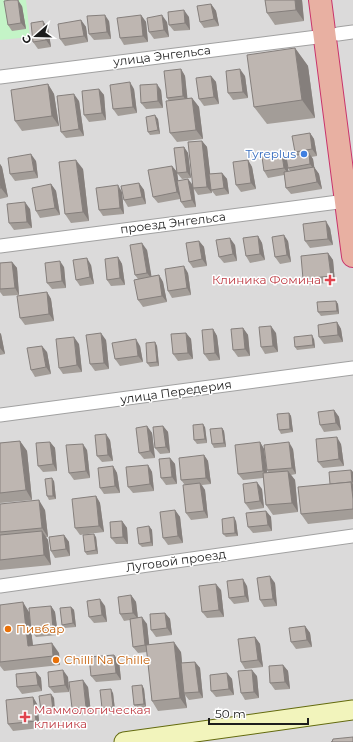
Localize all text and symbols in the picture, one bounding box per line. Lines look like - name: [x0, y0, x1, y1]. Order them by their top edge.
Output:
- north arrow: [16, 16, 56, 56]
- text: С: [19, 33, 35, 46]
- street label: улица Энгельса: [111, 42, 211, 69]
- place label: Tyreplus: [245, 146, 296, 161]
- marker: Tyreplus: [299, 149, 309, 159]
- street label: проезд Энгельса: [119, 209, 227, 236]
- place label: Клиника Фомина: [212, 272, 321, 287]
- marker: Клиника Фомина: [324, 274, 336, 286]
- street label: улица Передерия: [118, 376, 233, 407]
- street label: Луговой проезд: [125, 546, 227, 575]
- place label: Пивбар: [16, 621, 65, 636]
- marker: Пивбар: [3, 624, 13, 634]
- place label: Chilli Na Chille: [64, 652, 150, 667]
- marker: Chilli Na Chille: [51, 655, 61, 665]
- scale bar: [209, 700, 308, 726]
- place label: Маммологическая клиника: [34, 702, 151, 731]
- text: 50 m: [215, 706, 246, 721]
- marker: Маммологическая клиника: [19, 711, 31, 723]

